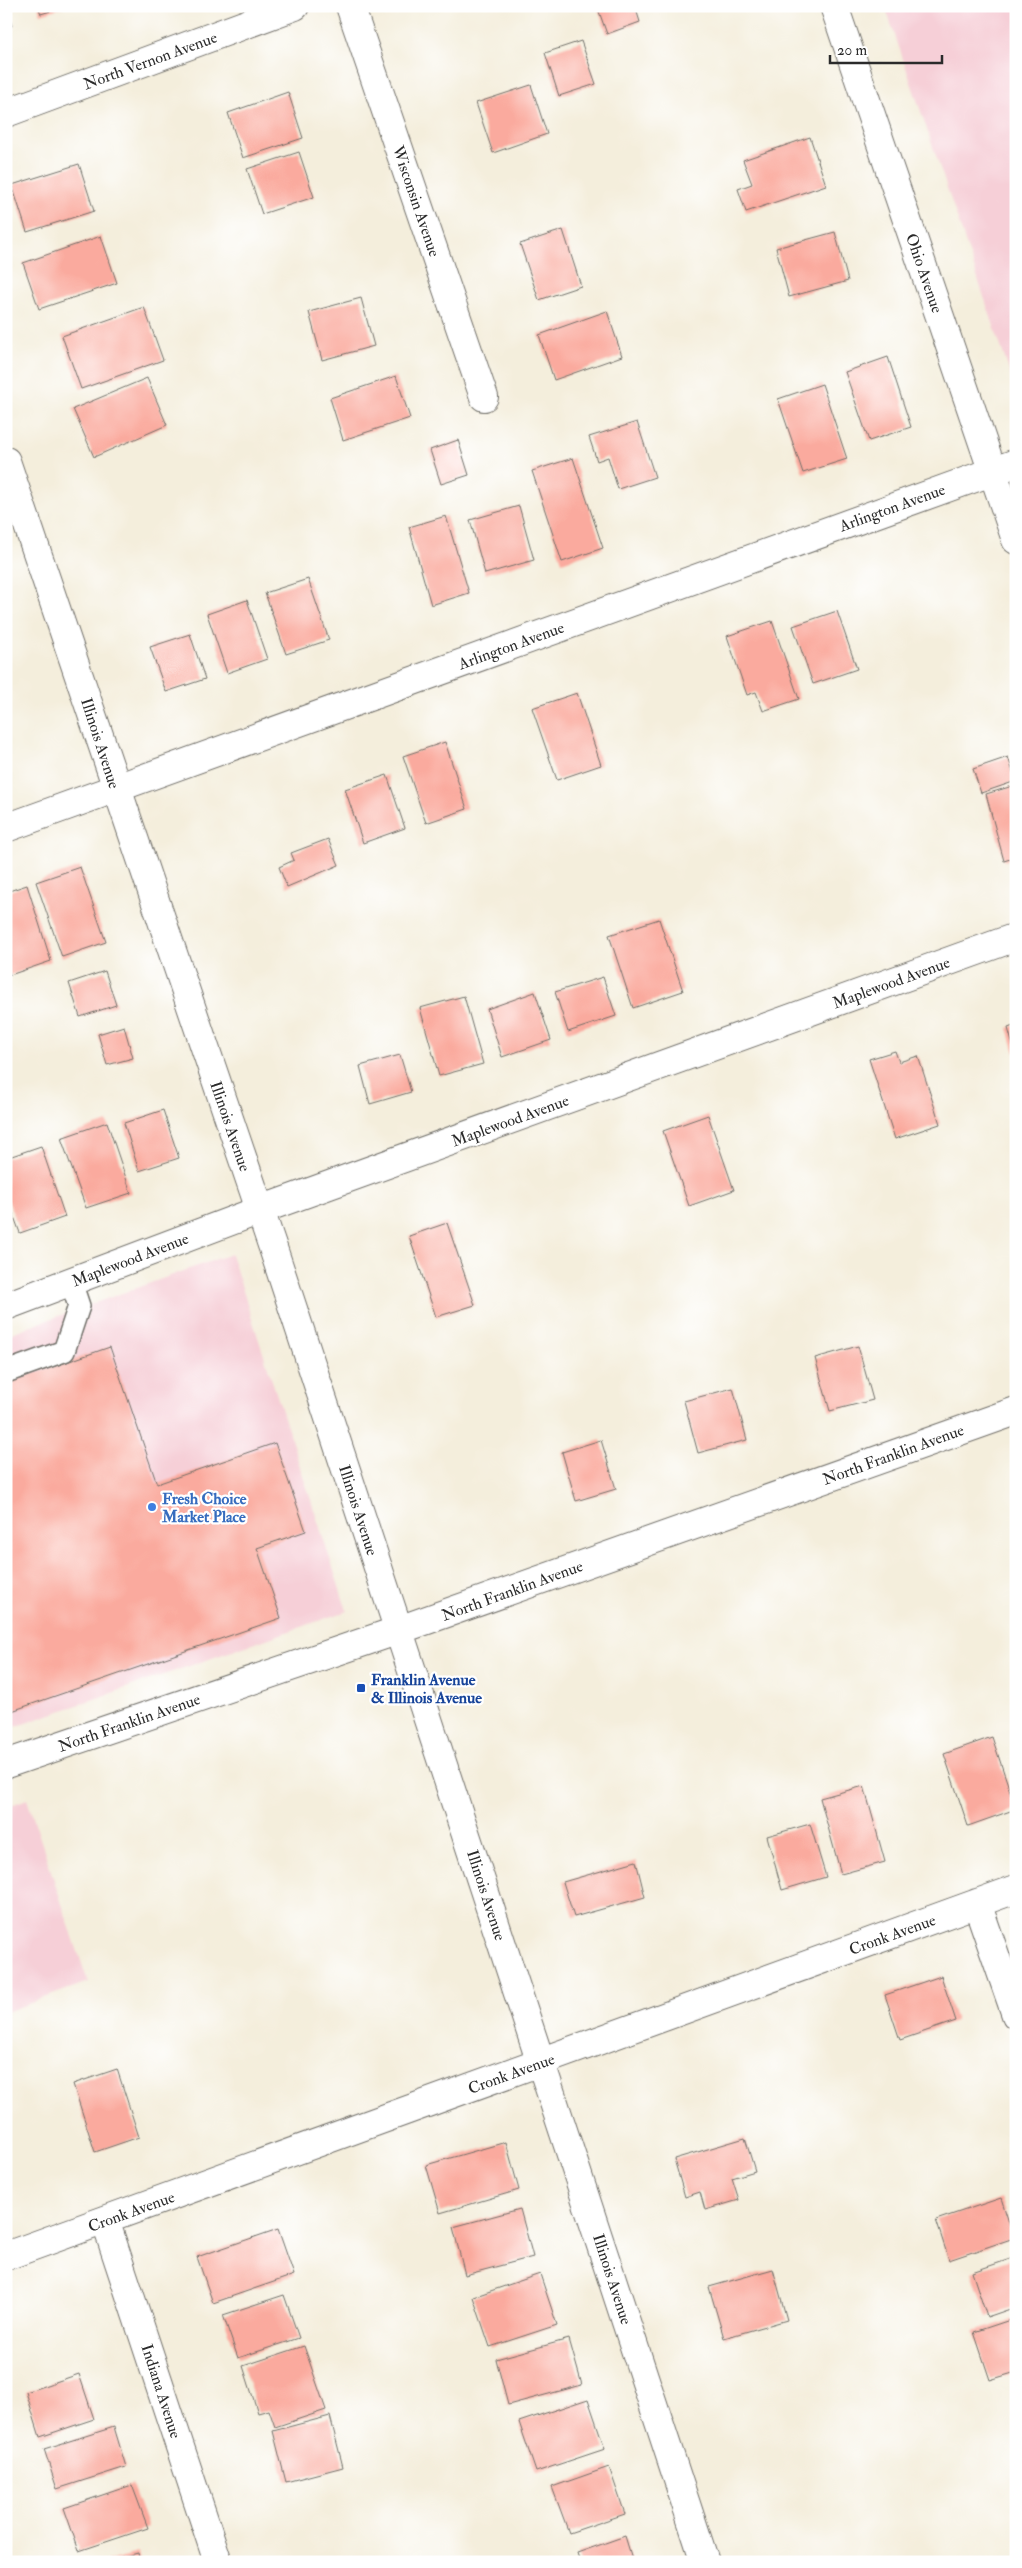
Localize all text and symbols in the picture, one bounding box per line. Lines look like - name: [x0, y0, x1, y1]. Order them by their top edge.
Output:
- street label: North Vernon Avenue: [81, 27, 220, 94]
- scale bar: [830, 32, 942, 64]
- text: 20 m: [837, 41, 867, 60]
- street label: Wisconsin Avenue: [387, 142, 445, 260]
- street label: Ohio Avenue: [901, 231, 947, 316]
- street label: Arlington Avenue: [836, 479, 948, 537]
- street label: Arlington Avenue: [455, 617, 567, 675]
- street label: Illinois Avenue: [76, 695, 124, 791]
- street label: Maplewood Avenue: [830, 952, 953, 1014]
- street label: Illinois Avenue: [205, 1079, 255, 1174]
- street label: Maplewood Avenue: [449, 1090, 572, 1152]
- street label: Maplewood Avenue: [69, 1228, 192, 1292]
- street label: North Franklin Avenue: [820, 1420, 967, 1490]
- street label: Illinois Avenue: [334, 1462, 382, 1558]
- place label: Fresh Choice Market Place: [161, 1489, 247, 1527]
- marker: Fresh Choice Market Place: [146, 1501, 158, 1513]
- street label: North Franklin Avenue: [439, 1556, 586, 1626]
- place label: Franklin Avenue & Illinois Avenue: [371, 1670, 482, 1708]
- marker: Franklin Avenue & Illinois Avenue: [355, 1682, 367, 1694]
- street label: North Franklin Avenue: [56, 1689, 203, 1757]
- street label: Illinois Avenue: [462, 1847, 510, 1943]
- street label: Cronk Avenue: [846, 1910, 939, 1960]
- street label: Cronk Avenue: [465, 2049, 558, 2099]
- street label: Cronk Avenue: [85, 2187, 178, 2237]
- street label: Illinois Avenue: [588, 2231, 636, 2327]
- street label: Indiana Avenue: [136, 2342, 186, 2441]

